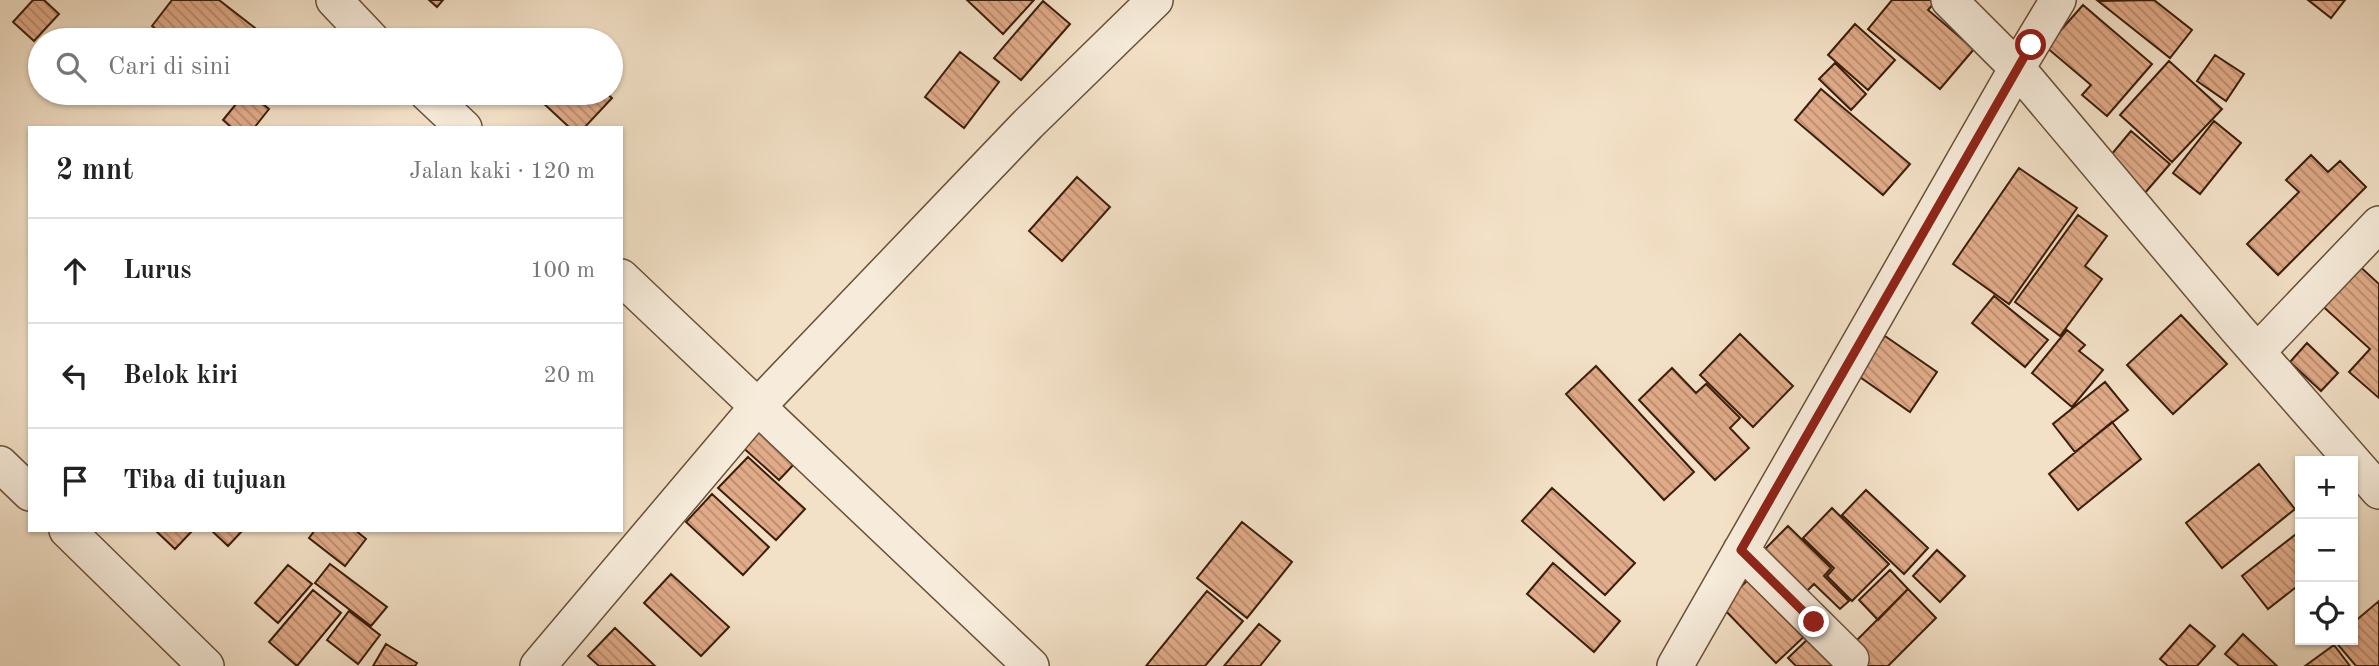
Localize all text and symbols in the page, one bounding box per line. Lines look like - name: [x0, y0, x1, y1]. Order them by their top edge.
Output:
- search box: [28, 28, 623, 105]
- route start: [2015, 29, 2046, 60]
- icon: search: [52, 48, 90, 86]
- text: Cari di sini: [108, 54, 230, 80]
- text: 2 mnt: [56, 156, 133, 186]
- text: Jalan kaki · 120 m: [409, 160, 595, 183]
- icon: ahead: [56, 252, 94, 290]
- text: Lurus: [123, 258, 191, 284]
- text: 100 m: [530, 259, 595, 282]
- icon: left: [56, 357, 94, 395]
- text: Belok kiri: [123, 363, 238, 389]
- text: 20 m: [544, 364, 595, 387]
- map controls: [2295, 456, 2358, 645]
- button: +: [2295, 456, 2358, 519]
- icon: arrive: [56, 462, 94, 500]
- text: Tiba di tujuan: [123, 468, 287, 494]
- button: −: [2295, 519, 2358, 582]
- button: locate: [2295, 582, 2358, 645]
- route end: [1798, 606, 1829, 637]

